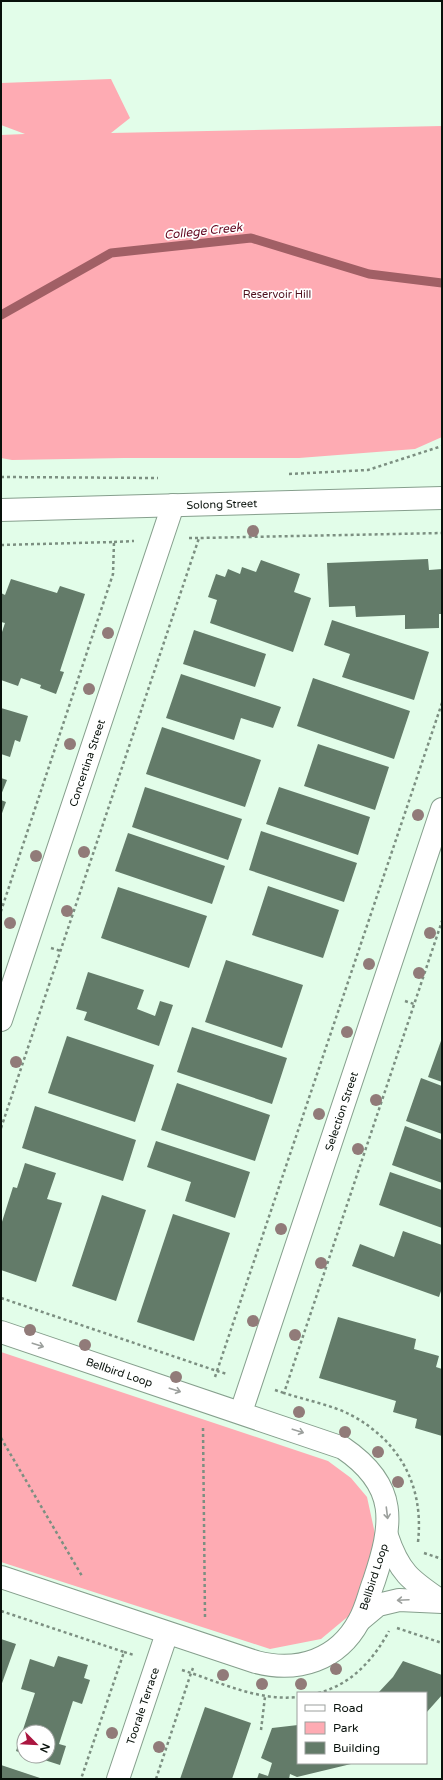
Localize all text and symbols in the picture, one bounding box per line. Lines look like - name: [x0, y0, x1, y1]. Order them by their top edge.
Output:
- water label: College Creek: [163, 220, 244, 242]
- park label: Reservoir Hill: [243, 288, 311, 301]
- street label: Solong Street: [186, 497, 258, 511]
- street label: Concertina Street: [66, 718, 107, 808]
- street label: Selection Street: [322, 1070, 360, 1153]
- one-way arrow: [32, 1341, 44, 1349]
- street label: Bellbird Loop: [84, 1355, 154, 1390]
- one-way arrow: [168, 1387, 180, 1395]
- one-way arrow: [292, 1428, 304, 1436]
- one-way arrow: [383, 1506, 391, 1519]
- street label: Bellbird Loop: [357, 1542, 391, 1612]
- one-way arrow: [397, 1596, 410, 1604]
- street label: Toorale Terrace: [124, 1666, 161, 1746]
- legend: [297, 1692, 427, 1764]
- text: Road: [333, 1701, 363, 1715]
- text: Park: [333, 1721, 359, 1735]
- north arrow: [16, 1724, 56, 1764]
- text: N: [37, 1741, 52, 1755]
- text: Building: [333, 1741, 380, 1755]

